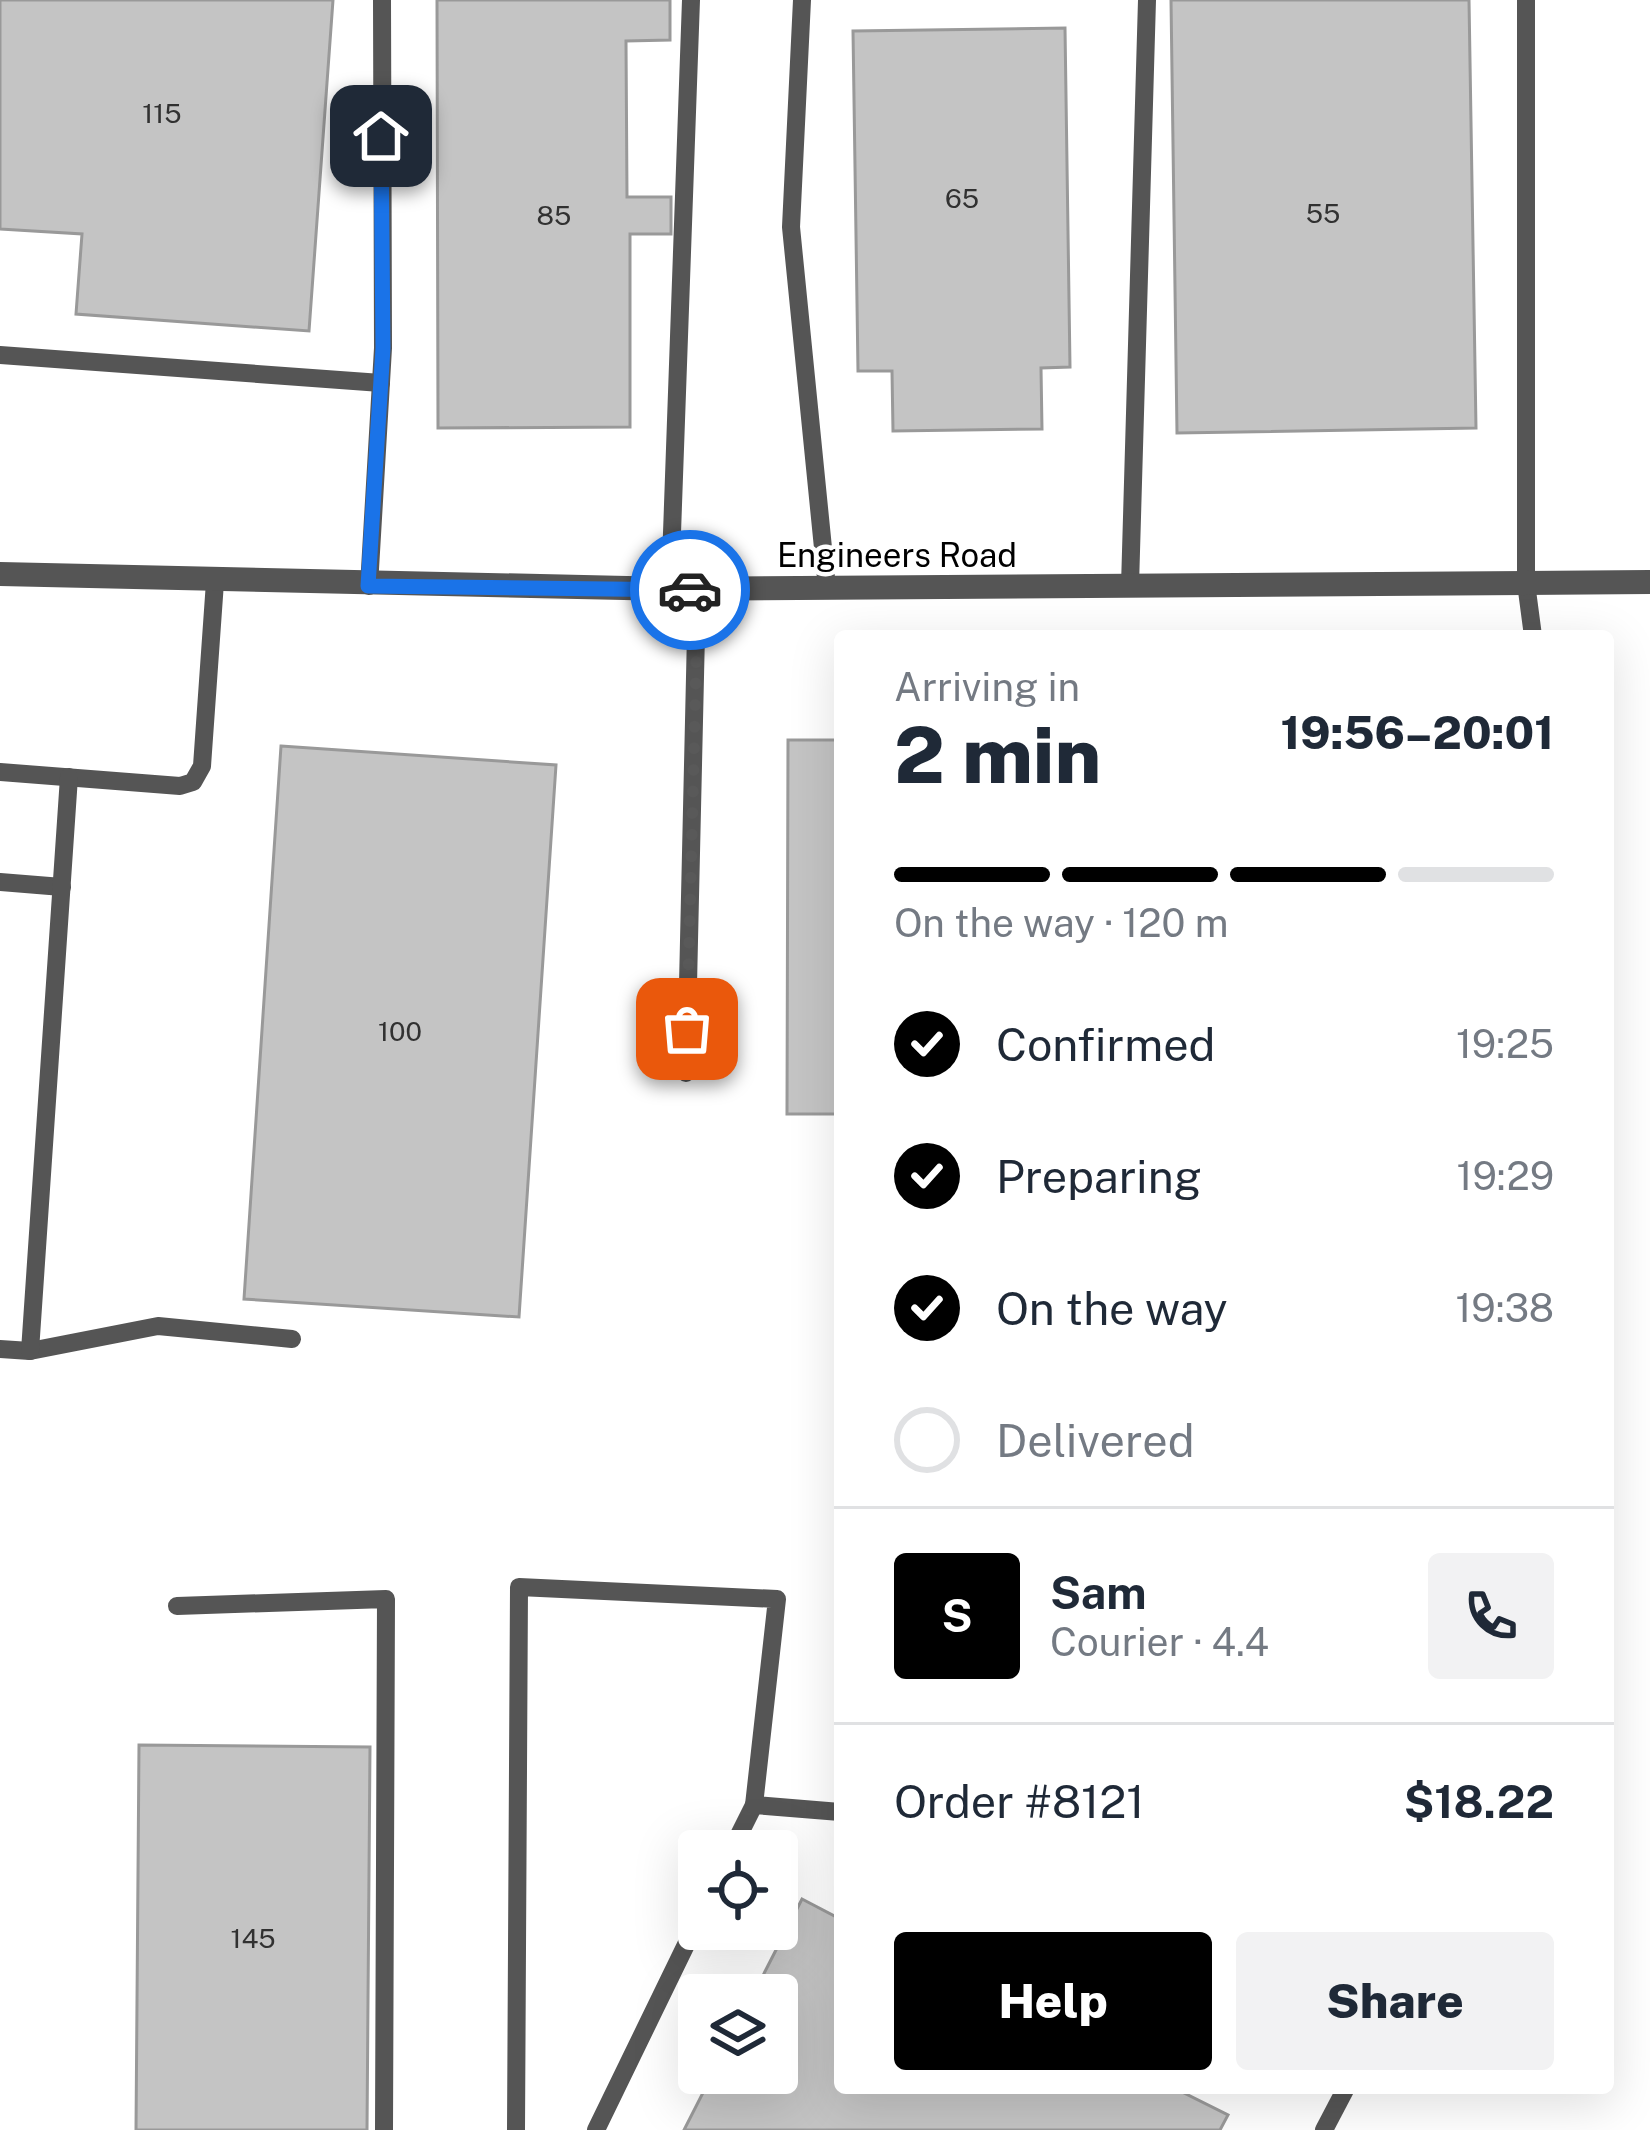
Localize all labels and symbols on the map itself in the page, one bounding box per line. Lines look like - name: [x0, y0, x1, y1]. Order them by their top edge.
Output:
- pin: [330, 85, 432, 187]
- house number: 115: [142, 97, 182, 129]
- house number: 65: [945, 182, 979, 214]
- house number: 55: [1306, 197, 1340, 229]
- house number: 85: [537, 199, 571, 231]
- courier: [630, 530, 750, 650]
- street label: Engineers Road: [777, 536, 1017, 574]
- pin: [636, 978, 738, 1080]
- house number: 100: [378, 1015, 422, 1047]
- house number: 145: [230, 1922, 276, 1954]

